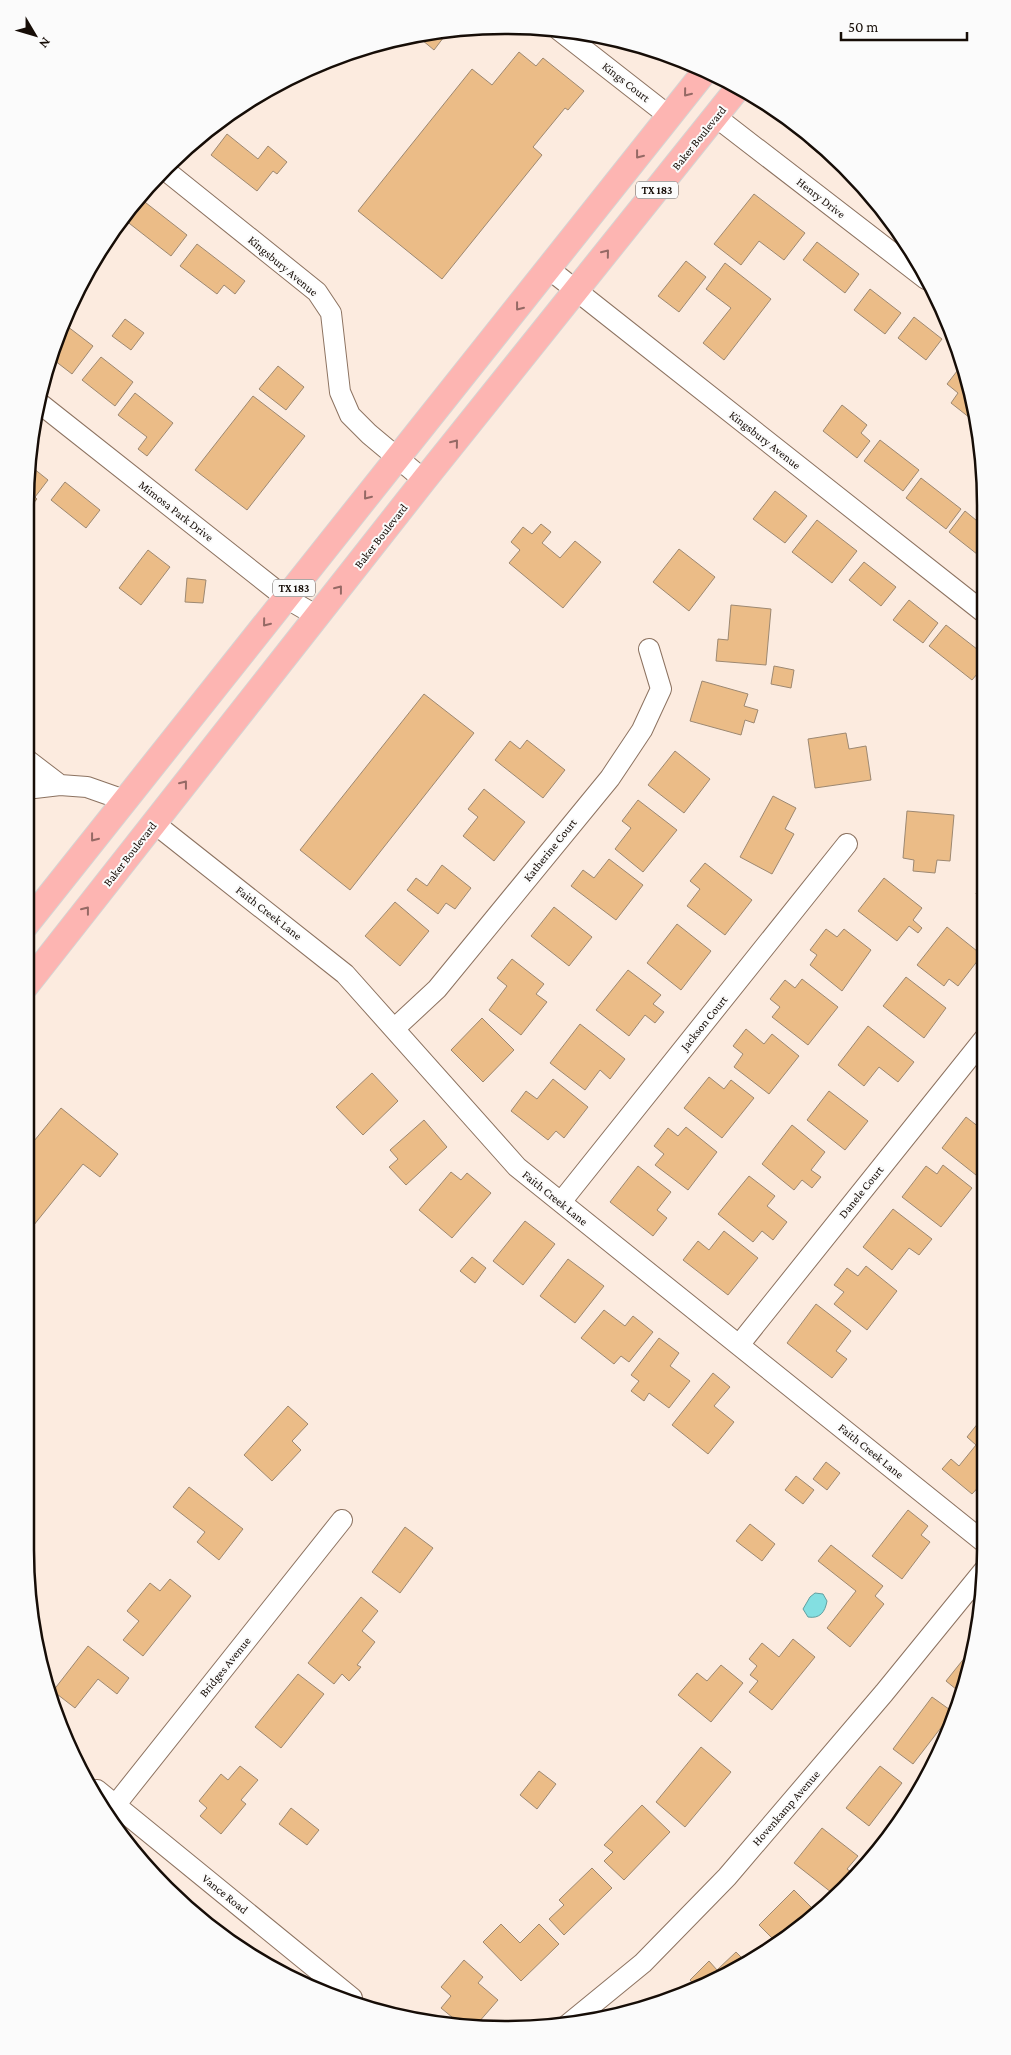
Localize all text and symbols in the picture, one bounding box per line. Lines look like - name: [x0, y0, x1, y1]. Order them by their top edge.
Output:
- north arrow: [10, 10, 60, 60]
- scale bar: [841, 10, 967, 42]
- text: 50 m: [848, 19, 878, 35]
- text: N: [36, 34, 54, 52]
- street label: Kings Court: [599, 59, 653, 106]
- one-way arrow: [685, 87, 693, 96]
- street label: Baker Boulevard: [669, 103, 729, 173]
- one-way arrow: [636, 149, 644, 158]
- street label: Henry Drive: [794, 175, 848, 221]
- road number: TX 183: [636, 182, 678, 198]
- street label: Kingsbury Avenue: [245, 233, 321, 299]
- one-way arrow: [601, 249, 610, 258]
- one-way arrow: [516, 301, 524, 310]
- street label: Kingsbury Avenue: [726, 408, 804, 472]
- one-way arrow: [450, 439, 459, 448]
- street label: Mimosa Park Drive: [136, 478, 216, 544]
- one-way arrow: [364, 491, 373, 500]
- street label: Baker Boulevard: [351, 500, 411, 571]
- road number: TX 183: [273, 580, 315, 596]
- one-way arrow: [334, 586, 342, 595]
- one-way arrow: [263, 617, 271, 626]
- one-way arrow: [179, 781, 188, 790]
- street label: Katherine Court: [520, 815, 580, 884]
- street label: Baker Boulevard: [100, 818, 160, 889]
- one-way arrow: [91, 832, 99, 841]
- street label: Faith Creek Lane: [233, 883, 305, 943]
- one-way arrow: [80, 906, 89, 915]
- street label: Jackson Court: [677, 992, 731, 1054]
- street label: Danele Court: [836, 1162, 887, 1221]
- street label: Faith Creek Lane: [520, 1167, 590, 1229]
- street label: Faith Creek Lane: [836, 1420, 906, 1482]
- street label: Bridges Avenue: [196, 1634, 254, 1700]
- street label: Hovenkamp Avenue: [749, 1767, 823, 1849]
- street label: Vance Road: [199, 1871, 251, 1917]

